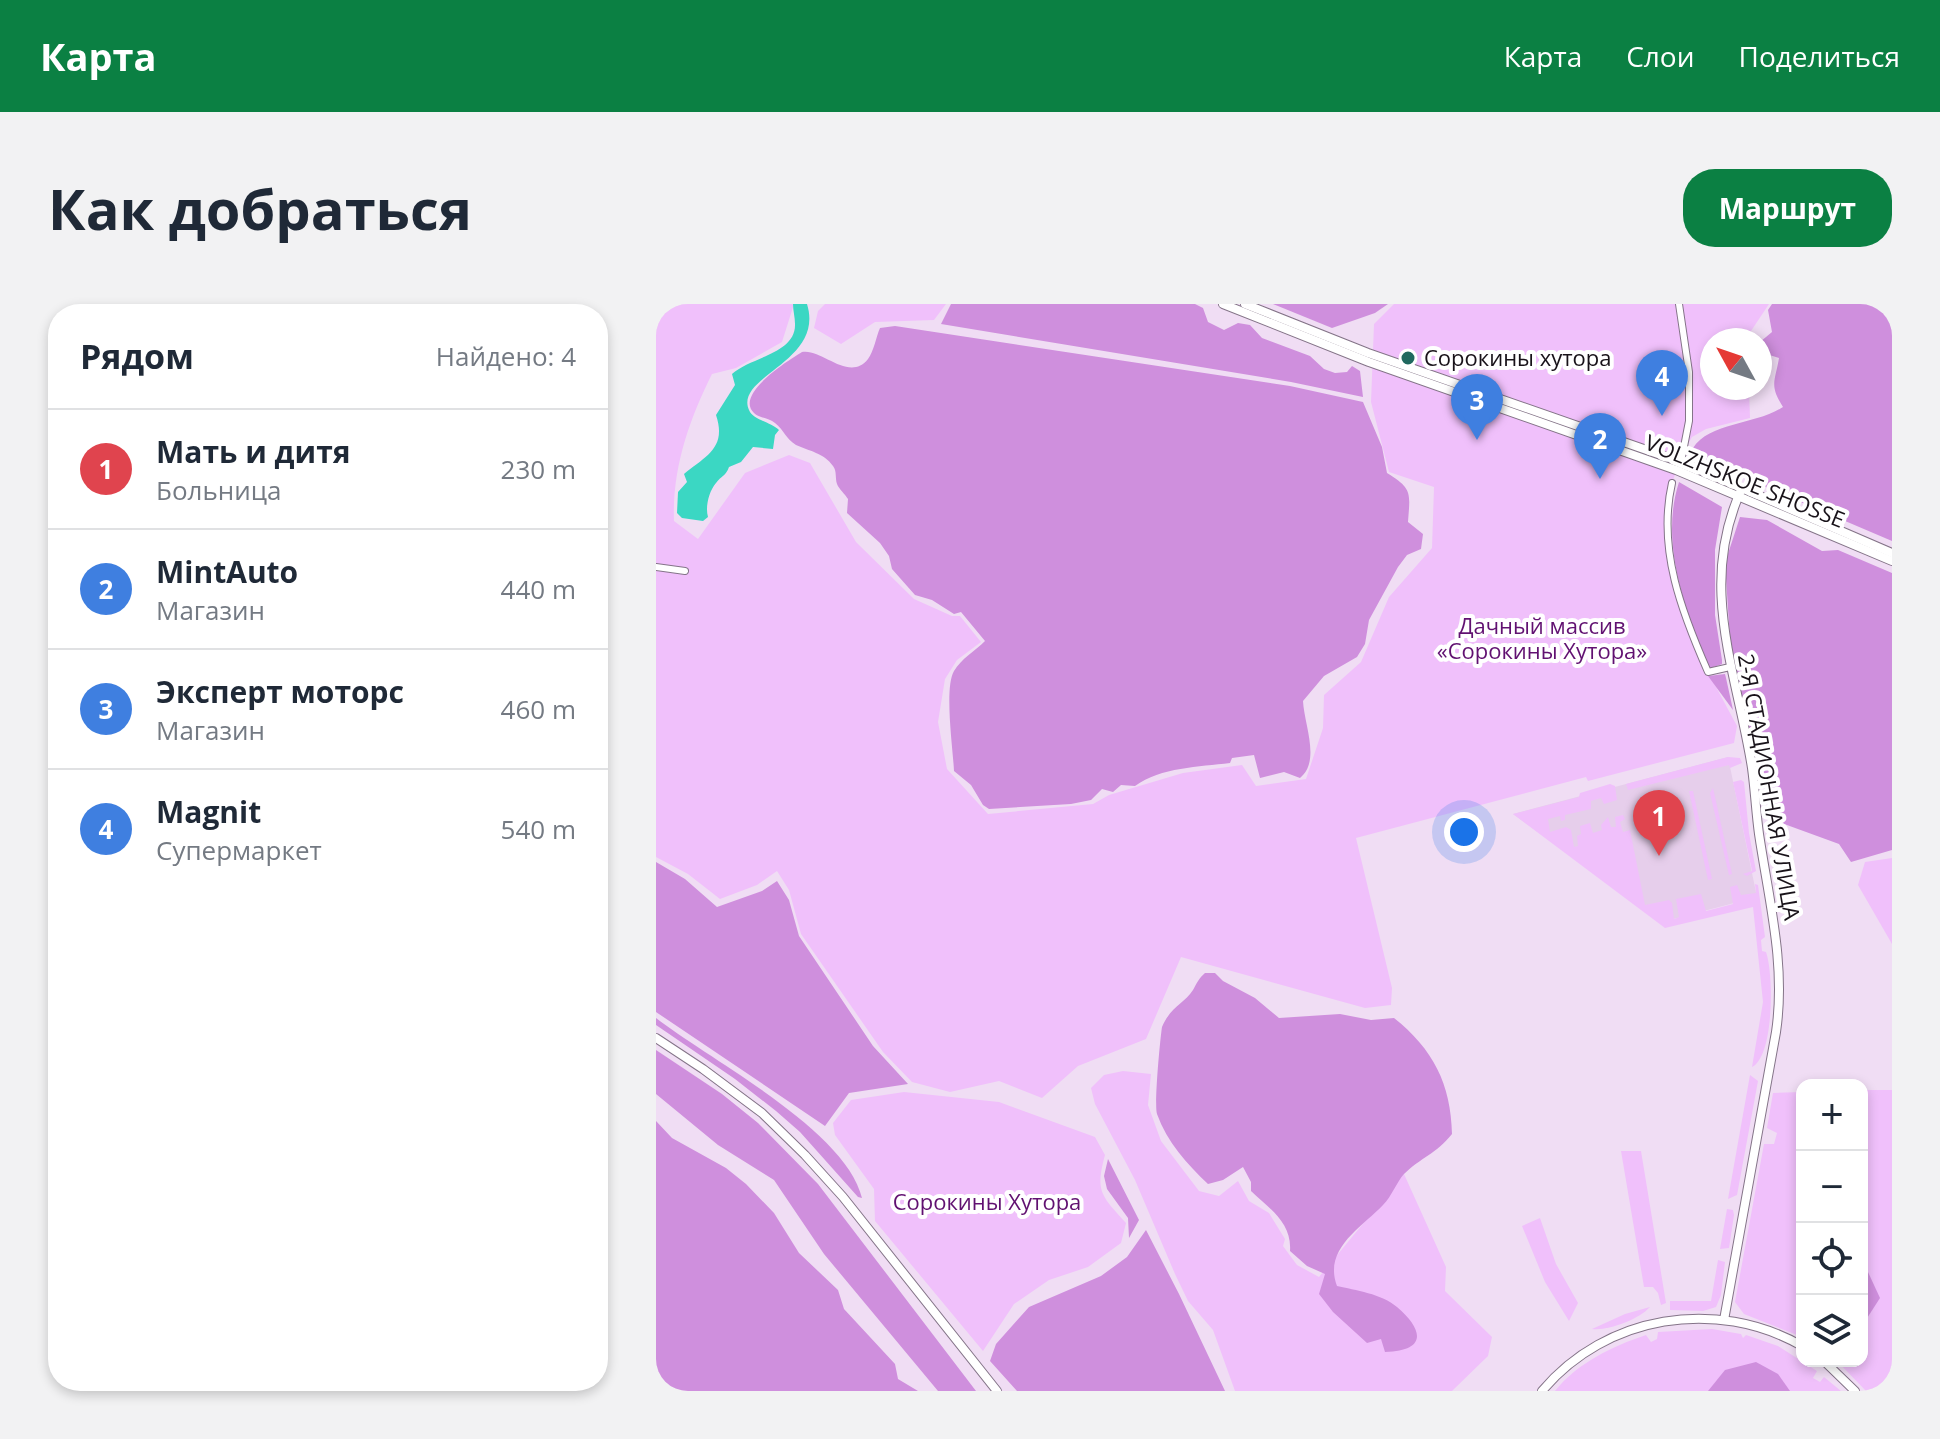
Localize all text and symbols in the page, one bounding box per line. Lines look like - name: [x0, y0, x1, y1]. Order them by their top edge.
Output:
- text: Карта: [40, 30, 157, 82]
- text: Карта: [1504, 37, 1582, 75]
- text: Слои: [1626, 37, 1695, 75]
- text: Поделиться: [1739, 37, 1900, 75]
- button: Маршрут: [1683, 169, 1892, 247]
- text: Как добраться: [48, 170, 472, 246]
- north arrow: [1700, 328, 1772, 400]
- text: Рядом: [80, 333, 194, 379]
- text: Найдено: 4: [436, 338, 576, 374]
- place label: Сорокины хутора: [1424, 342, 1611, 372]
- marker: Сорокины хутора: [1399, 349, 1417, 367]
- pin: 4: [1636, 350, 1688, 416]
- pin: 3: [1451, 374, 1503, 440]
- pin: 2: [1574, 413, 1626, 479]
- street label: VOLZHSKOE SHOSSE: [1641, 426, 1850, 534]
- text: Мать и дитя: [156, 431, 351, 472]
- text: 1: [99, 451, 113, 487]
- text: 230 m: [501, 451, 576, 487]
- text: Больница: [156, 472, 281, 508]
- text: MintAuto: [156, 551, 298, 592]
- text: 2: [99, 571, 113, 607]
- text: 440 m: [501, 571, 576, 607]
- text: Магазин: [156, 592, 265, 628]
- park label: Дачный массив «Сорокины Хутора»: [1437, 610, 1647, 665]
- street label: 2-Я СТАДИОННАЯ УЛИЦА: [1732, 651, 1808, 922]
- text: Эксперт моторс: [156, 671, 404, 712]
- text: 3: [99, 691, 113, 727]
- text: 460 m: [501, 691, 576, 727]
- text: Магазин: [156, 712, 265, 748]
- pin: 1: [1633, 790, 1685, 856]
- text: Magnit: [156, 791, 261, 832]
- text: 4: [99, 811, 113, 847]
- text: 540 m: [501, 811, 576, 847]
- your location: [1444, 812, 1484, 852]
- text: Супермаркет: [156, 832, 322, 868]
- map controls: [1796, 1079, 1868, 1367]
- button: +: [1796, 1079, 1868, 1151]
- button: −: [1796, 1151, 1868, 1223]
- park label: Сорокины Хутора: [893, 1186, 1081, 1216]
- button: locate: [1796, 1223, 1868, 1295]
- button: layers: [1796, 1295, 1868, 1367]

